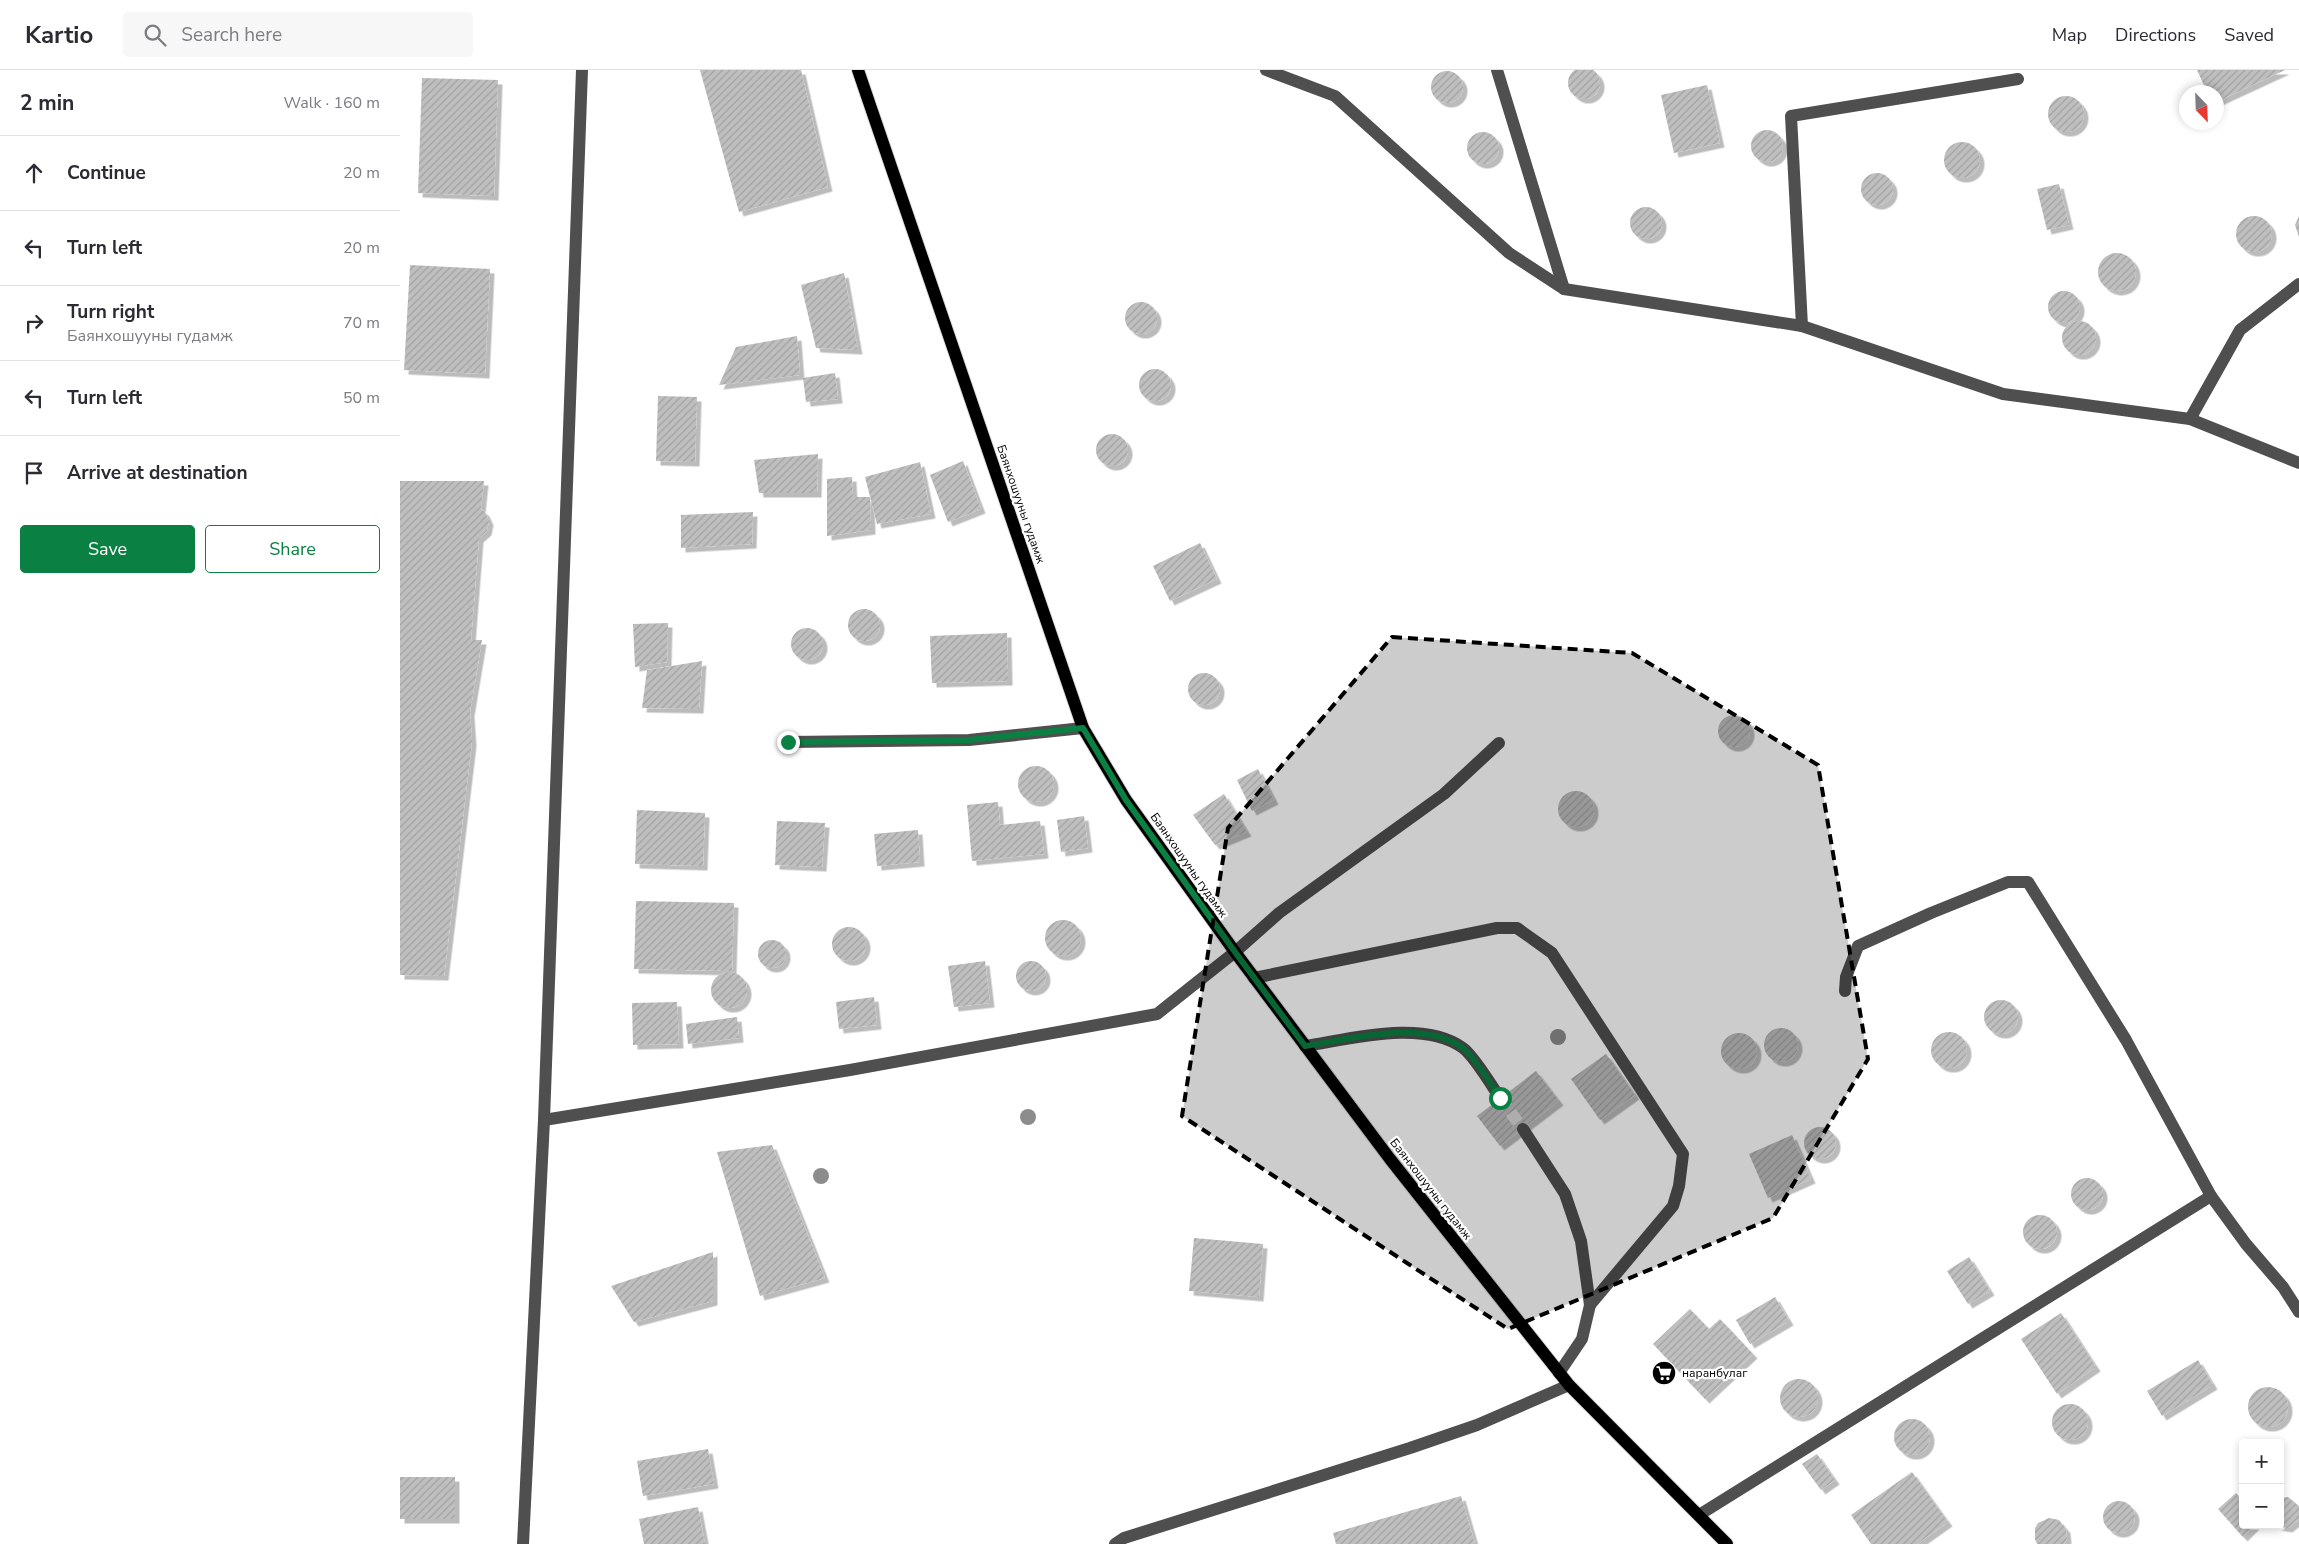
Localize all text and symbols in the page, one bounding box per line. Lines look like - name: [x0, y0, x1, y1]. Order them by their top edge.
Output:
- search box: [123, 12, 473, 57]
- text: Kartio: [25, 19, 93, 51]
- icon: search: [141, 21, 169, 49]
- text: Search here: [181, 22, 282, 48]
- text: Map: [2052, 23, 2087, 47]
- text: Directions: [2115, 23, 2196, 47]
- text: Saved: [2224, 23, 2274, 47]
- north arrow: [2179, 85, 2224, 130]
- text: 2 min: [20, 89, 74, 117]
- text: Walk · 160 m: [284, 92, 380, 114]
- icon: ahead: [20, 159, 48, 187]
- text: Continue: [67, 160, 146, 186]
- text: 20 m: [343, 162, 380, 184]
- icon: left: [20, 234, 48, 262]
- text: Turn left: [67, 235, 142, 261]
- text: 20 m: [343, 237, 380, 259]
- text: Turn right: [67, 299, 154, 325]
- icon: right: [20, 309, 48, 337]
- text: 70 m: [343, 312, 380, 334]
- text: Баянхошууны гудамж: [67, 325, 233, 347]
- icon: left: [20, 384, 48, 412]
- text: Turn left: [67, 385, 142, 411]
- text: 50 m: [343, 387, 380, 409]
- street label: Баянхошууны гудамж: [993, 443, 1049, 566]
- icon: arrive: [20, 459, 48, 487]
- text: Arrive at destination: [67, 460, 248, 486]
- button: Save: [20, 525, 195, 573]
- button: Share: [205, 525, 380, 573]
- route end: [777, 731, 800, 754]
- street label: Баянхошууны гудамж: [1147, 809, 1232, 921]
- route start: [1489, 1087, 1512, 1110]
- street label: Баянхошууны гудамж: [1386, 1135, 1476, 1243]
- supermarket icon: наранбулаг: [1651, 1360, 1677, 1386]
- place label: наранбулаг: [1682, 1365, 1748, 1381]
- map controls: [2239, 1439, 2284, 1529]
- button: +: [2239, 1439, 2284, 1484]
- button: −: [2239, 1484, 2284, 1529]

